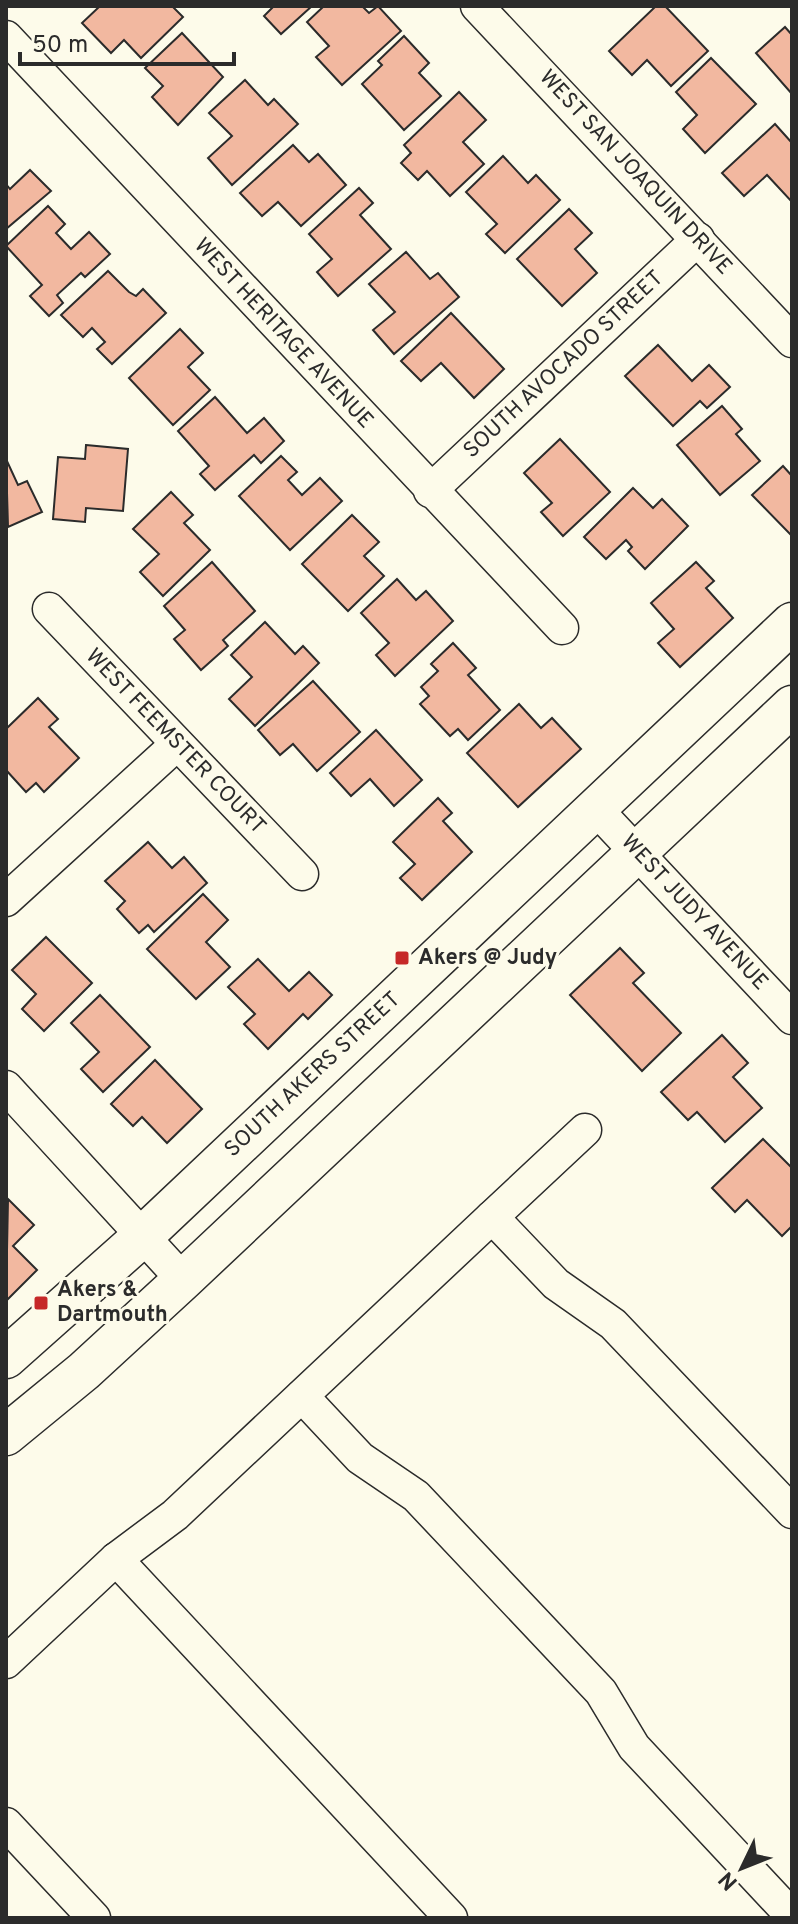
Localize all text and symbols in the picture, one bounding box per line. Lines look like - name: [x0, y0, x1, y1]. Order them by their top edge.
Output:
- scale bar: [20, 16, 234, 66]
- text: 50 m: [32, 31, 88, 61]
- street label: WEST SAN JOAQUIN DRIVE: [533, 65, 737, 281]
- street label: WEST HERITAGE AVENUE: [188, 233, 378, 435]
- street label: SOUTH AVOCADO STREET: [458, 265, 670, 465]
- street label: WEST FEEMSTER COURT: [79, 644, 271, 840]
- street label: WEST JUDY AVENUE: [615, 829, 773, 997]
- place label: Akers @ Judy: [418, 945, 557, 972]
- marker: Akers @ Judy: [393, 949, 411, 967]
- street label: SOUTH AKERS STREET: [219, 986, 407, 1164]
- place label: Akers & Dartmouth: [57, 1277, 168, 1329]
- marker: Akers & Dartmouth: [32, 1294, 50, 1312]
- north arrow: [702, 1828, 782, 1908]
- text: N: [714, 1865, 744, 1895]

